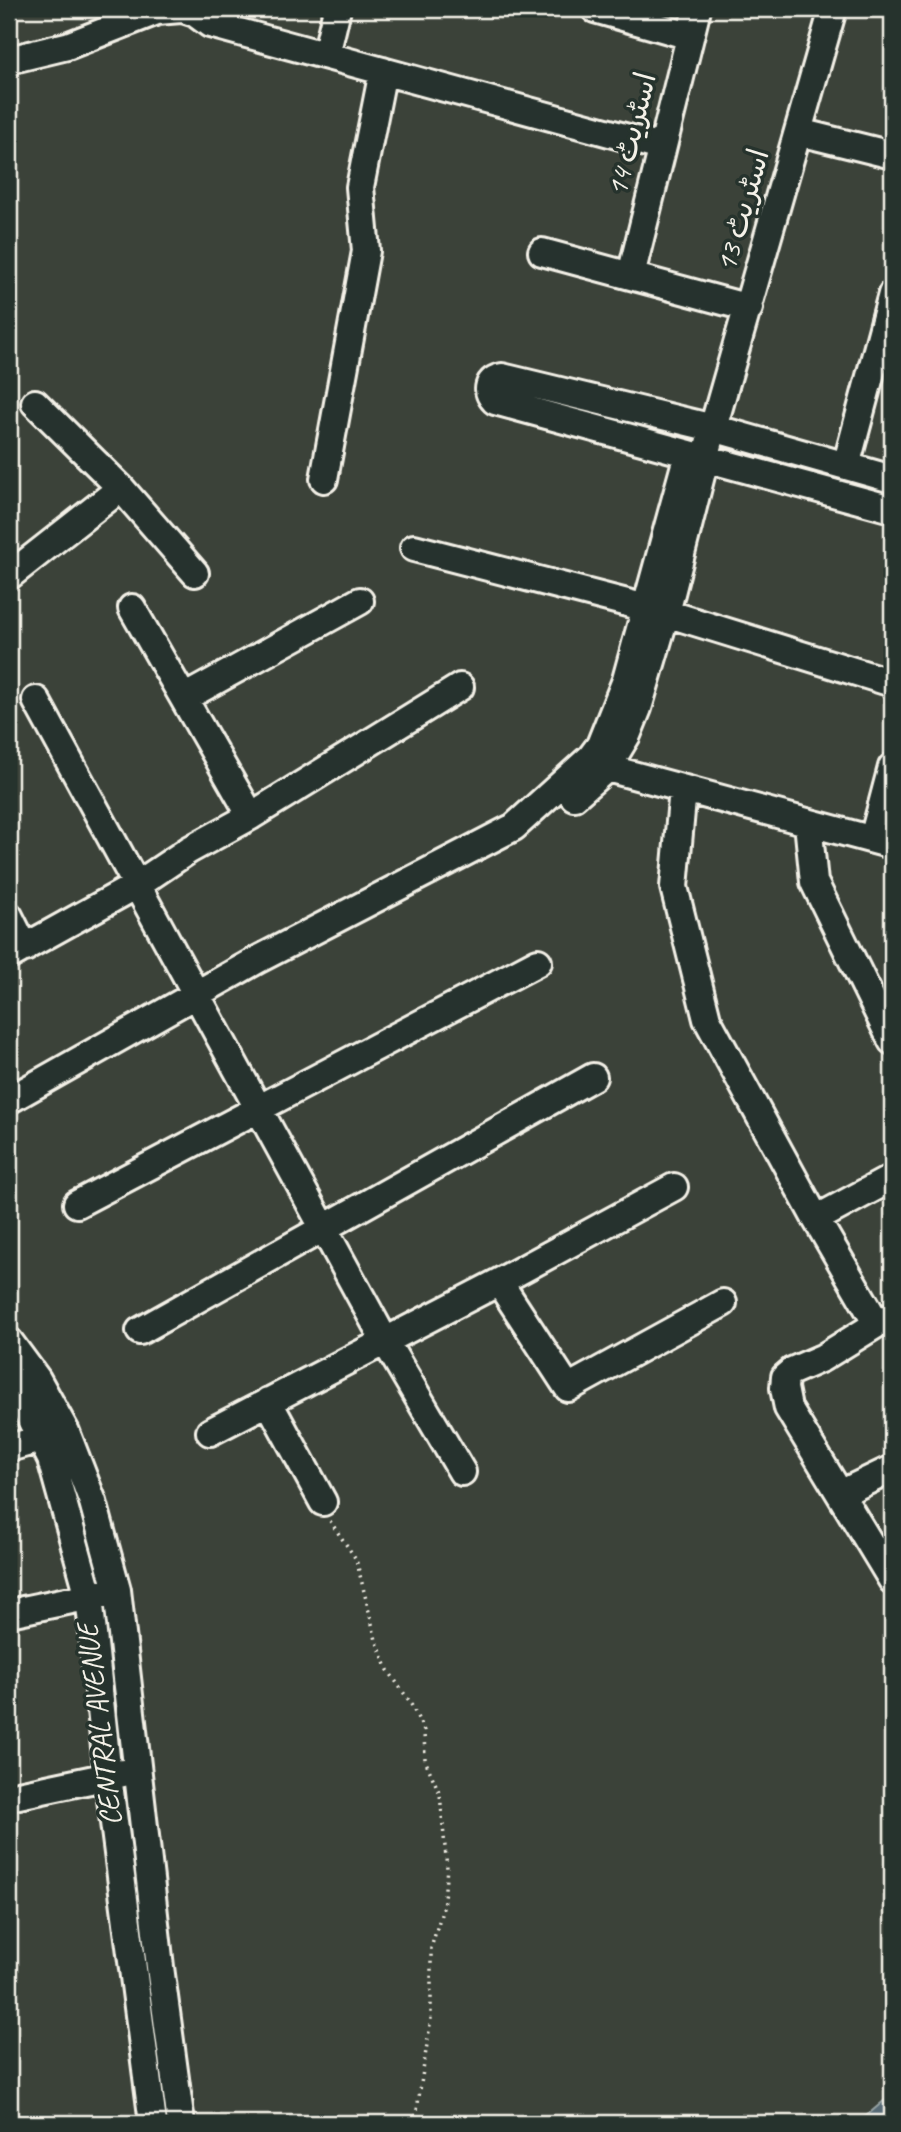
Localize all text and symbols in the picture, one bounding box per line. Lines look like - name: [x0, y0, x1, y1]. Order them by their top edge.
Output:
- street label: اسٹریٹ 14: [597, 68, 665, 200]
- street label: اسٹریٹ 13: [706, 144, 778, 276]
- street label: CENTRAL AVENUE: [67, 1618, 130, 1828]

